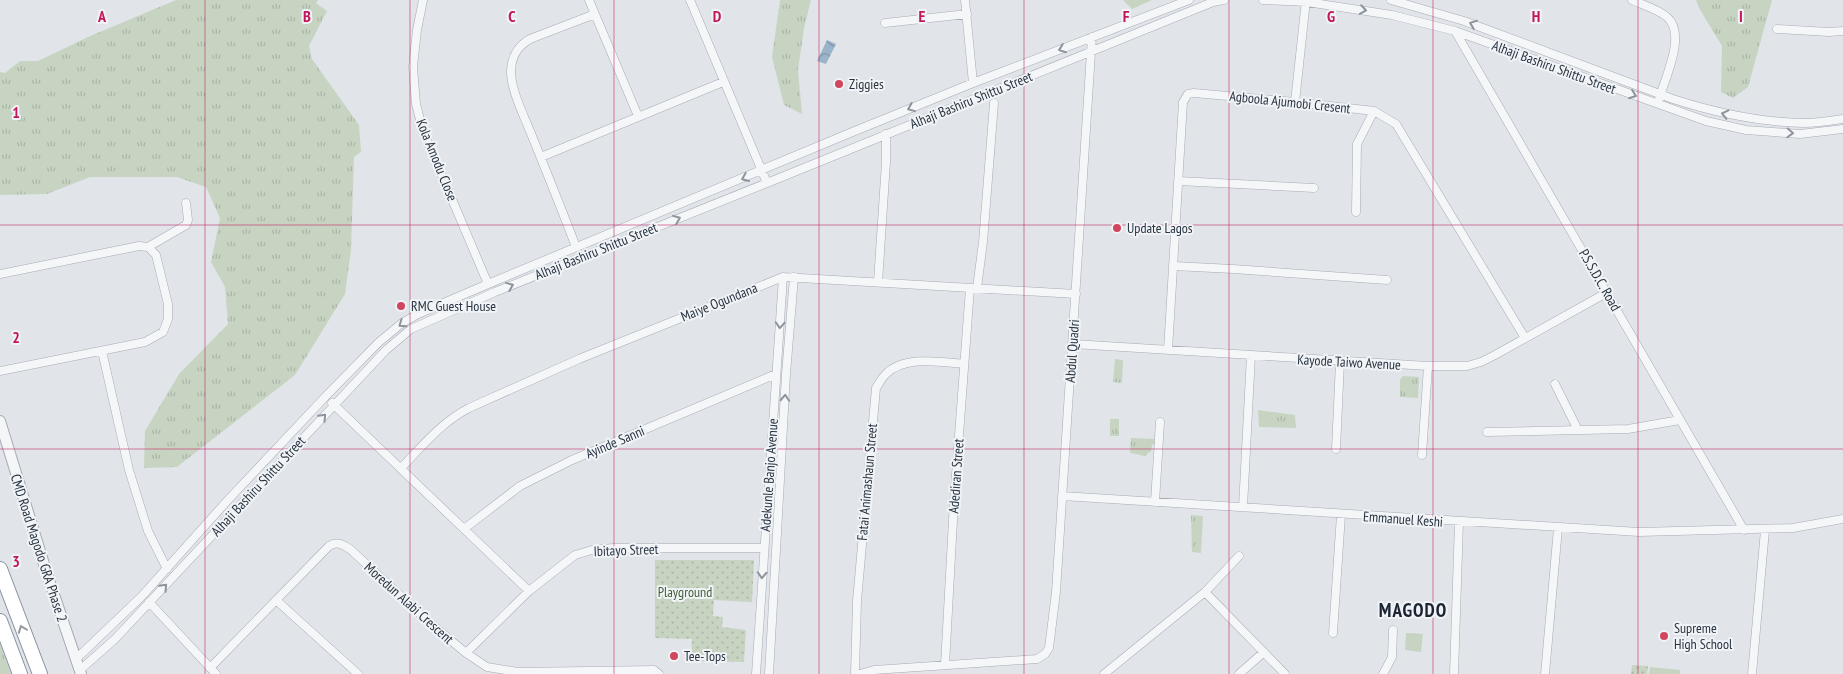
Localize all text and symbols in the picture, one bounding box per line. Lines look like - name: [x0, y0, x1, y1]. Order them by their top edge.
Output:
- one-way arrow: [1359, 5, 1368, 15]
- text: A: [97, 6, 107, 26]
- text: B: [303, 6, 311, 26]
- text: C: [508, 6, 516, 26]
- text: D: [713, 6, 722, 26]
- text: E: [919, 6, 926, 26]
- text: F: [1123, 6, 1130, 26]
- text: G: [1327, 6, 1335, 26]
- text: H: [1532, 6, 1540, 26]
- text: I: [1739, 6, 1743, 26]
- one-way arrow: [1469, 20, 1478, 30]
- street label: Alhaji Bashiru Shittu Street: [1490, 36, 1619, 98]
- one-way arrow: [1058, 42, 1067, 53]
- street label: Alhaji Bashiru Shittu Street: [907, 67, 1035, 133]
- place label: Ziggies: [849, 75, 884, 93]
- marker: Ziggies: [833, 78, 845, 90]
- street label: Agboola Ajumobi Cresent: [1229, 87, 1351, 117]
- one-way arrow: [1628, 89, 1637, 99]
- text: 1: [12, 102, 20, 122]
- one-way arrow: [907, 102, 915, 112]
- one-way arrow: [1721, 109, 1730, 120]
- street label: Kola Amodu Close: [412, 116, 462, 204]
- one-way arrow: [1786, 127, 1794, 138]
- one-way arrow: [741, 171, 750, 182]
- one-way arrow: [672, 215, 681, 225]
- street label: Alhaji Bashiru Shittu Street: [532, 218, 660, 284]
- place label: Update Lagos: [1127, 219, 1193, 237]
- marker: Update Lagos: [1111, 222, 1123, 234]
- street label: P.S.S.D.C. Road: [1575, 246, 1625, 314]
- street label: Maiye Ogundana: [678, 278, 760, 326]
- one-way arrow: [505, 281, 514, 292]
- place label: RMC Guest House: [411, 297, 496, 315]
- marker: RMC Guest House: [395, 300, 407, 312]
- one-way arrow: [398, 318, 408, 327]
- street label: Abdul Quadri: [1061, 319, 1083, 383]
- one-way arrow: [774, 322, 785, 330]
- text: 2: [12, 327, 20, 347]
- street label: Kayode Taiwo Avenue: [1297, 350, 1402, 374]
- one-way arrow: [779, 394, 790, 402]
- one-way arrow: [317, 414, 326, 423]
- street label: Adekunle Banjo Avenue: [756, 418, 782, 532]
- street label: Ayinde Sanni: [583, 422, 647, 462]
- street label: Fatai Animashaun Street: [853, 422, 881, 541]
- street label: Alhaji Bashiru Shittu Street: [207, 432, 309, 540]
- street label: Adediran Street: [944, 438, 968, 514]
- street label: CMD Road Magodo GRA Phase 2: [7, 472, 71, 624]
- street label: Emmanuel Keshi: [1362, 507, 1444, 531]
- street label: Ibitayo Street: [593, 540, 659, 560]
- text: 3: [12, 551, 20, 571]
- street label: Moredun Alabi Crescent: [361, 558, 458, 648]
- one-way arrow: [757, 571, 768, 579]
- one-way arrow: [158, 583, 167, 592]
- park label: Playground: [658, 583, 712, 601]
- district label: MAGODO: [1379, 598, 1447, 622]
- place label: Supreme High School: [1674, 619, 1733, 653]
- one-way arrow: [18, 625, 28, 634]
- marker: Supreme High School: [1658, 630, 1670, 642]
- place label: Tee-Tops: [684, 647, 726, 665]
- marker: Tee-Tops: [668, 650, 680, 662]

